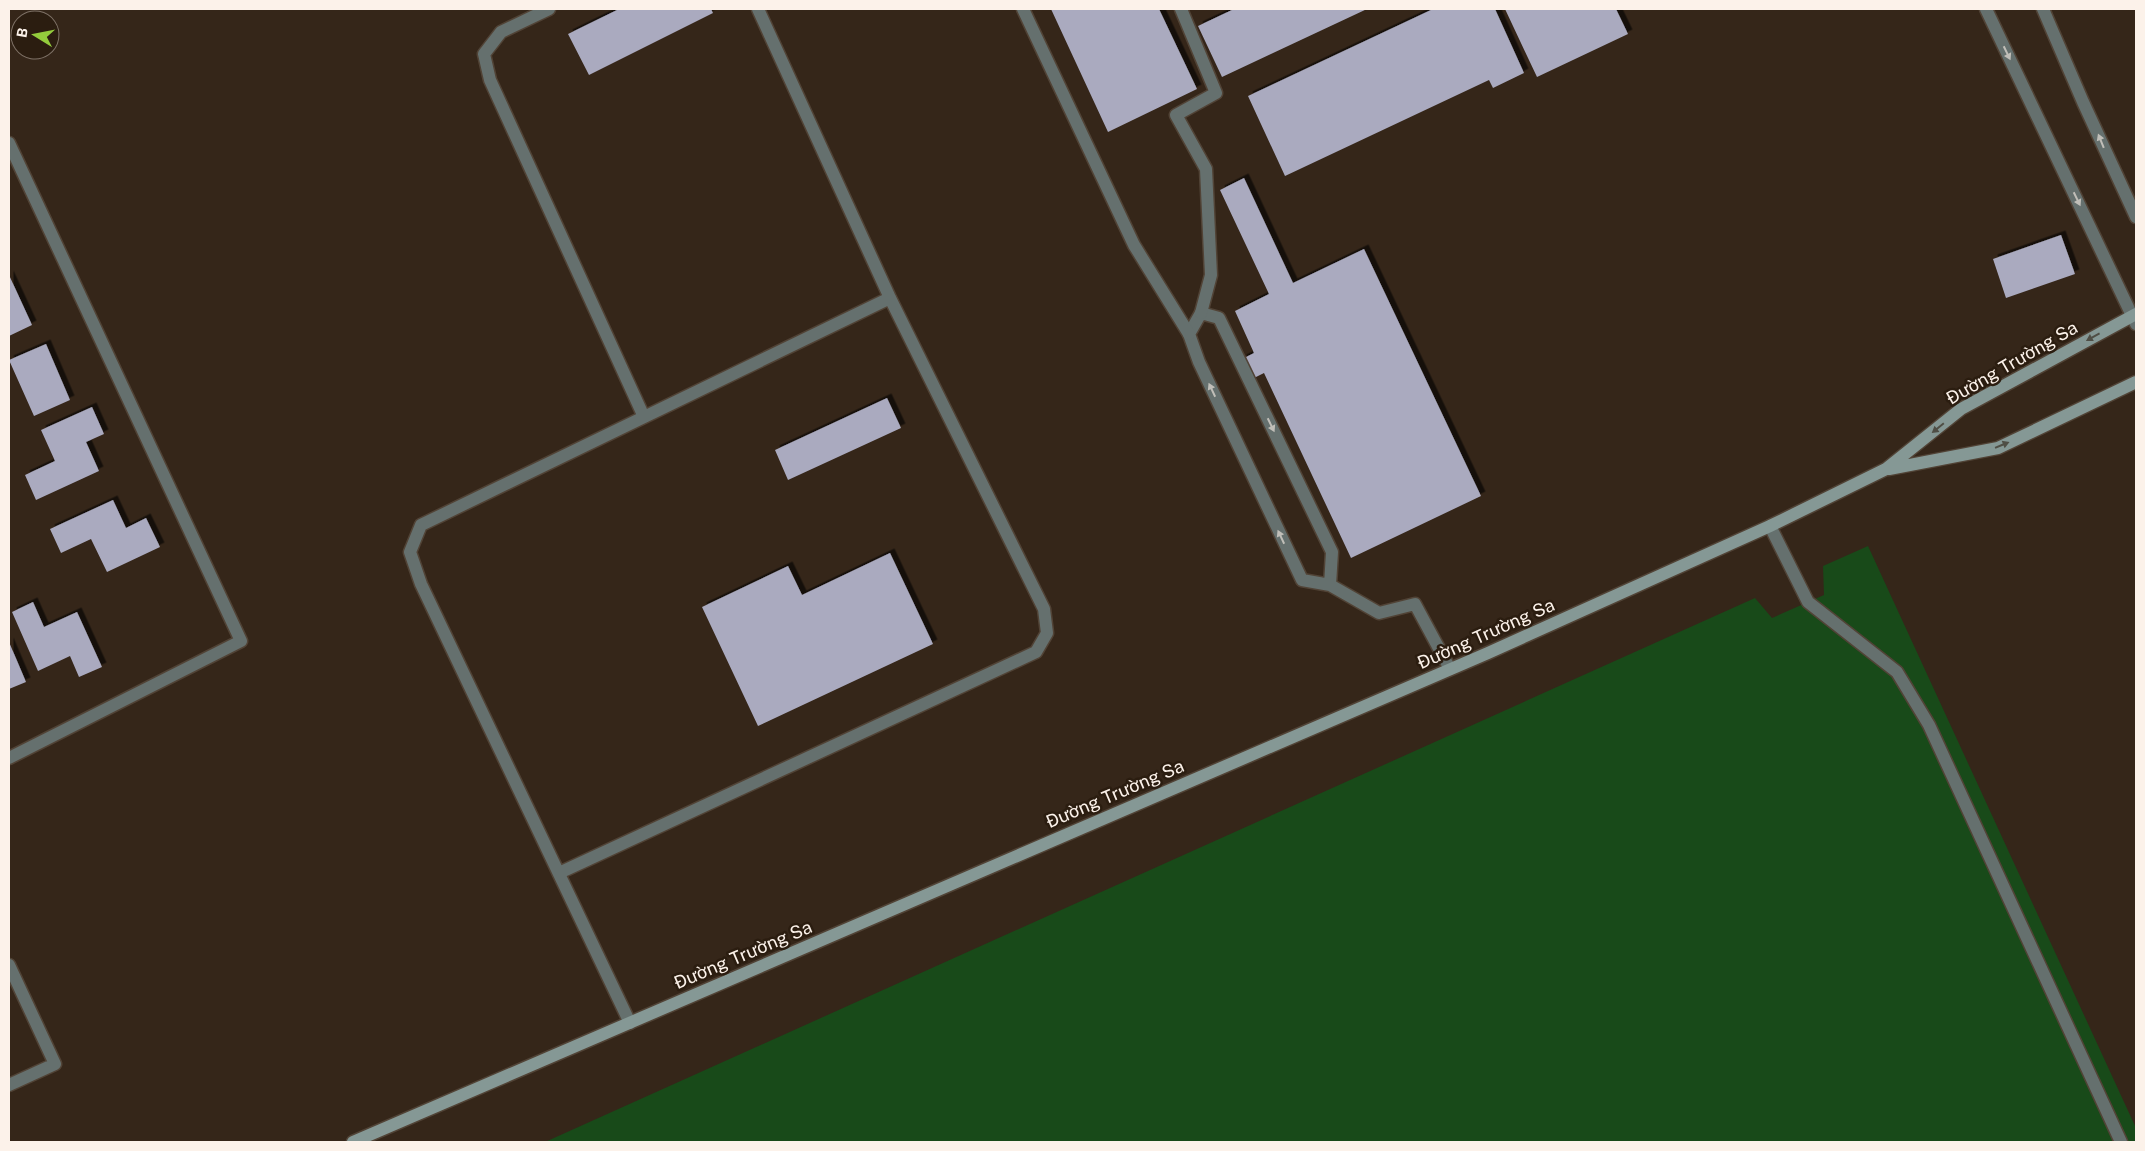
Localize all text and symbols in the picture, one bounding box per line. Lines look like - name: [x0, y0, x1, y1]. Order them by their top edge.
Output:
- north arrow: [10, 10, 60, 60]
- text: B: [13, 27, 31, 39]
- one-way arrow: [2003, 46, 2011, 60]
- one-way arrow: [2097, 133, 2105, 148]
- one-way arrow: [2073, 192, 2081, 206]
- street label: Đường Trường Sa: [1942, 316, 2081, 409]
- one-way arrow: [2086, 333, 2101, 341]
- one-way arrow: [1207, 383, 1215, 397]
- one-way arrow: [1267, 418, 1275, 432]
- one-way arrow: [1932, 422, 1945, 433]
- one-way arrow: [1995, 441, 2010, 449]
- one-way arrow: [1277, 530, 1285, 544]
- street label: Đường Trường Sa: [1414, 594, 1558, 673]
- street label: Đường Trường Sa: [1043, 755, 1187, 832]
- street label: Đường Trường Sa: [671, 916, 815, 993]

